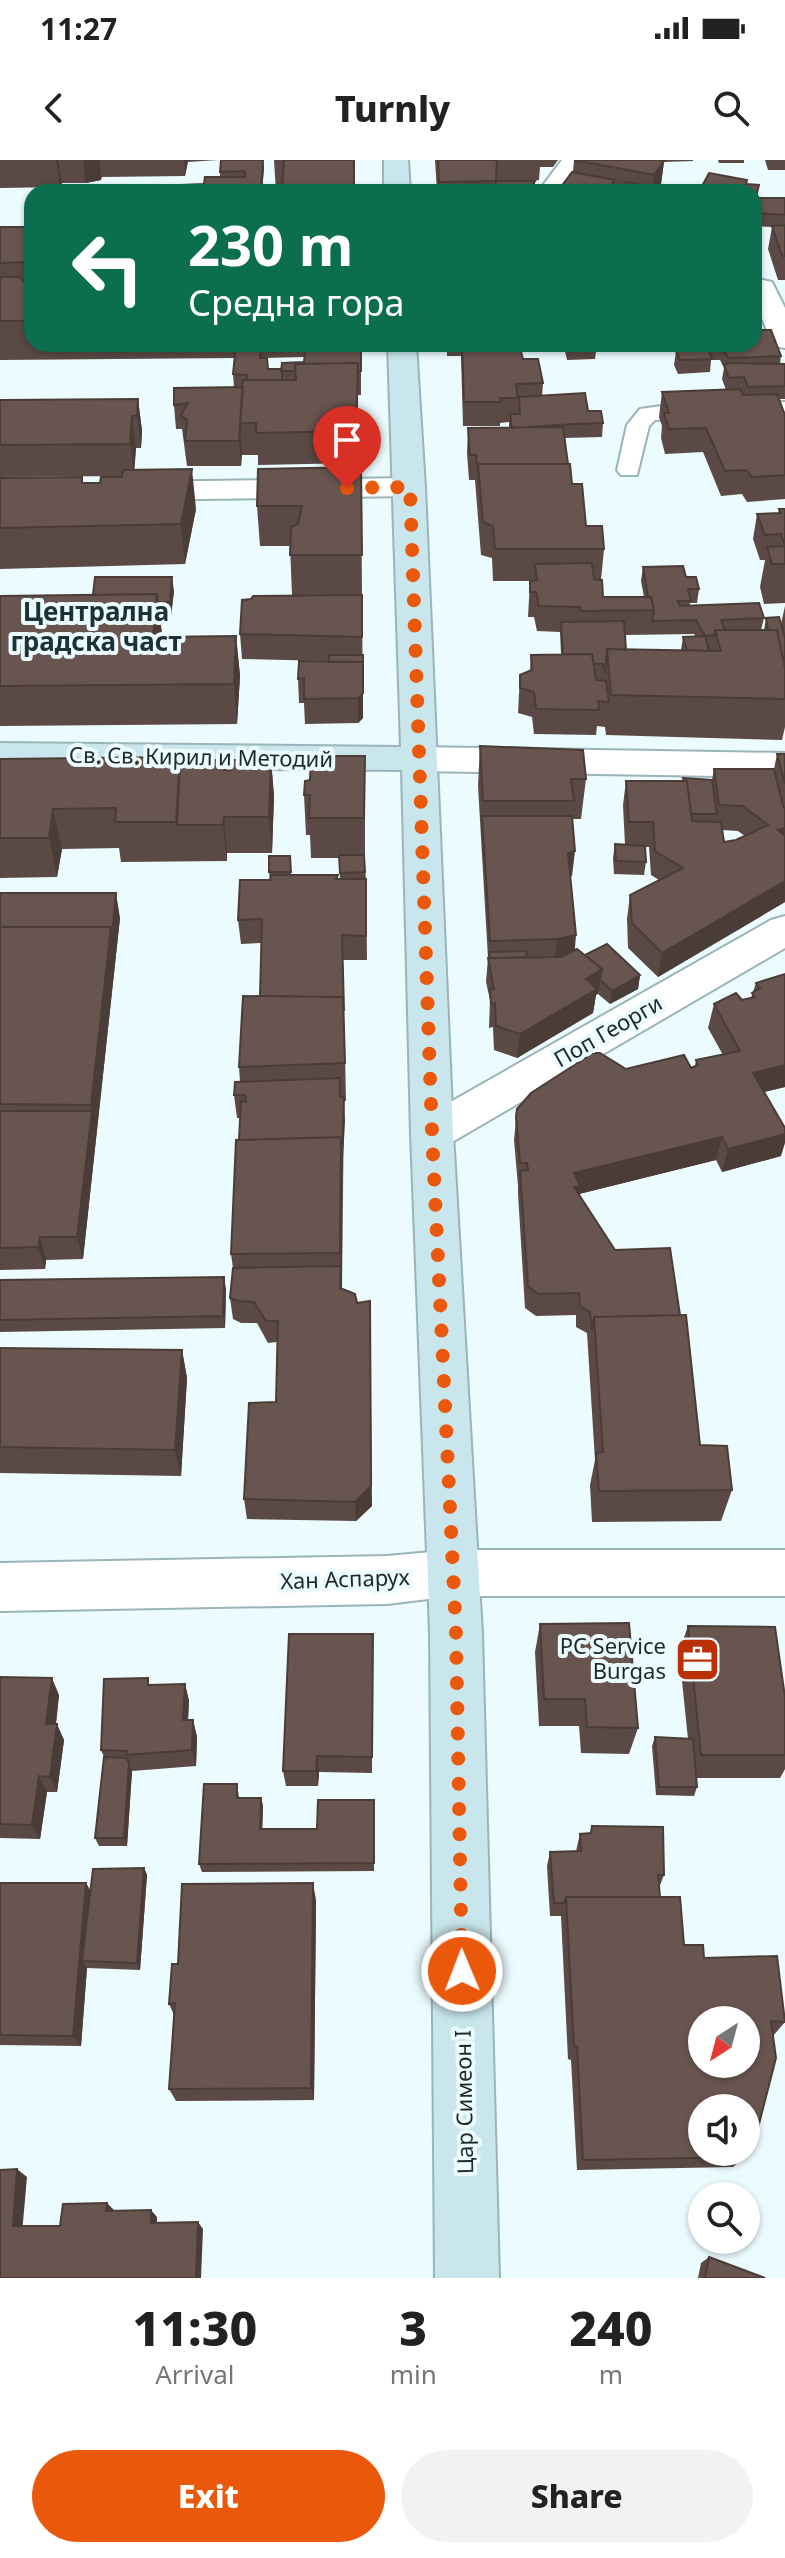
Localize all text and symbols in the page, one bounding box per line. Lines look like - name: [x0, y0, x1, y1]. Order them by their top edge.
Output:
- text: 11:27: [40, 8, 117, 49]
- text: Turnly: [335, 84, 450, 133]
- icon: back: [32, 86, 76, 130]
- icon: search: [709, 86, 753, 130]
- text: 230 m: [188, 206, 353, 282]
- icon: left: [56, 216, 160, 320]
- text: Средна гора: [188, 278, 404, 327]
- pin: [313, 406, 381, 488]
- icon: arrive: [325, 418, 369, 462]
- district label: Централна градска част: [10, 593, 182, 659]
- street label: Св. Св. Кирил и Методий: [69, 739, 333, 773]
- street label: Поп Георги: [548, 987, 667, 1073]
- street label: Хан Аспарух: [280, 1561, 411, 1595]
- place label: PC Service Burgas: [560, 1630, 666, 1685]
- office icon: PC Service Burgas: [673, 1635, 721, 1683]
- position arrow: [420, 1929, 504, 2013]
- north arrow: [688, 2006, 760, 2078]
- map controls: [688, 2006, 760, 2254]
- street label: Цар Симеон I: [447, 2030, 479, 2174]
- button: sound: [688, 2094, 760, 2166]
- button: search: [688, 2182, 760, 2254]
- text: 11:30: [133, 2295, 257, 2360]
- text: 3: [399, 2295, 427, 2360]
- text: 240: [569, 2295, 652, 2360]
- text: Arrival: [155, 2356, 234, 2392]
- text: min: [390, 2356, 437, 2392]
- text: m: [599, 2356, 623, 2392]
- button: Exit: [32, 2450, 385, 2542]
- button: Share: [401, 2450, 753, 2542]

